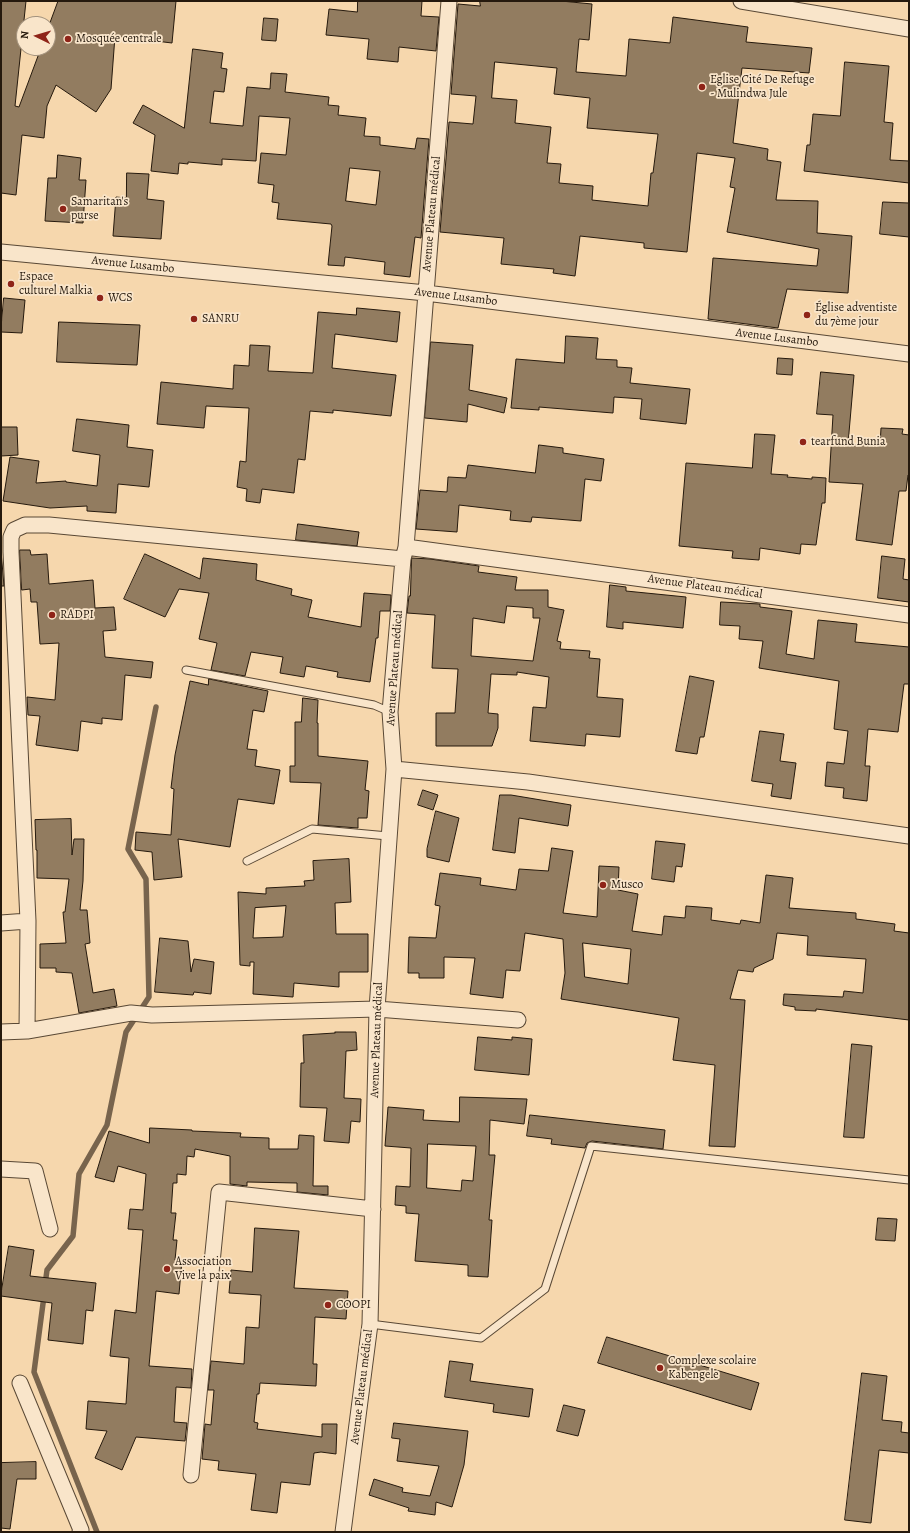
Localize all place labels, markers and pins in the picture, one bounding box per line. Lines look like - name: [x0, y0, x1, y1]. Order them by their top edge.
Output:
- place label: Mosquée centrale: [76, 32, 162, 46]
- marker: Mosquée centrale: [63, 34, 73, 44]
- place label: Eglise Cité De Refuge - Mulindwa Jule: [710, 73, 814, 101]
- marker: Eglise Cité De Refuge - Mulindwa Jule: [697, 82, 707, 92]
- place label: Samaritan's purse: [71, 195, 128, 223]
- marker: Samaritan's purse: [58, 204, 68, 214]
- place label: Espace culturel Malkia: [19, 270, 93, 298]
- marker: Espace culturel Malkia: [6, 279, 16, 289]
- place label: WCS: [108, 291, 133, 305]
- marker: WCS: [95, 293, 105, 303]
- place label: Église adventiste du 7ème jour: [815, 301, 897, 329]
- marker: Église adventiste du 7ème jour: [802, 310, 812, 320]
- place label: SANRU: [202, 312, 239, 326]
- marker: SANRU: [189, 314, 199, 324]
- place label: tearfund Bunia: [811, 435, 886, 449]
- marker: tearfund Bunia: [798, 437, 808, 447]
- place label: RADPI: [60, 608, 94, 622]
- marker: RADPI: [47, 610, 57, 620]
- place label: Musco: [611, 878, 643, 892]
- marker: Musco: [598, 880, 608, 890]
- place label: Association Vive la paix: [175, 1255, 232, 1283]
- marker: Association Vive la paix: [162, 1264, 172, 1274]
- place label: COOPI: [336, 1298, 371, 1312]
- marker: COOPI: [323, 1300, 333, 1310]
- place label: Complexe scolaire Kabengele: [668, 1354, 756, 1382]
- marker: Complexe scolaire Kabengele: [655, 1363, 665, 1373]

